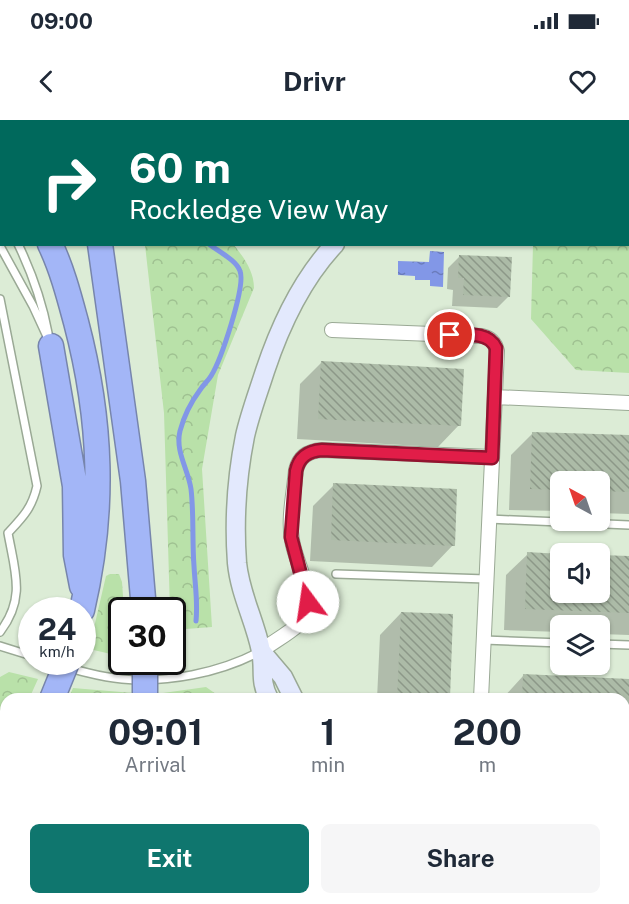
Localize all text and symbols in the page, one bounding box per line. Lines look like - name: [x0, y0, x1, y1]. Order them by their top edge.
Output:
- text: 09:00: [30, 8, 93, 34]
- icon: back: [30, 65, 63, 98]
- text: Drivr: [283, 65, 346, 97]
- icon: heart: [566, 65, 599, 98]
- text: 60 m: [129, 143, 231, 192]
- icon: right: [30, 144, 108, 222]
- text: Rockledge View Way: [129, 193, 388, 225]
- pin: [424, 309, 475, 360]
- icon: arrive: [433, 318, 466, 351]
- north arrow: [550, 471, 610, 531]
- map controls: [550, 471, 610, 675]
- button: sound: [550, 543, 610, 603]
- position arrow: [276, 570, 340, 634]
- speed limit sign: 30: [108, 597, 186, 675]
- text: 24: [38, 611, 76, 647]
- button: layers: [550, 615, 610, 675]
- text: km/h: [39, 643, 75, 660]
- text: 09:01: [108, 711, 203, 753]
- text: 1: [320, 711, 336, 753]
- text: 200: [453, 711, 522, 753]
- text: Arrival: [125, 753, 186, 777]
- text: min: [311, 753, 345, 777]
- text: m: [479, 753, 496, 777]
- button: Exit: [30, 824, 309, 893]
- button: Share: [321, 824, 600, 893]

